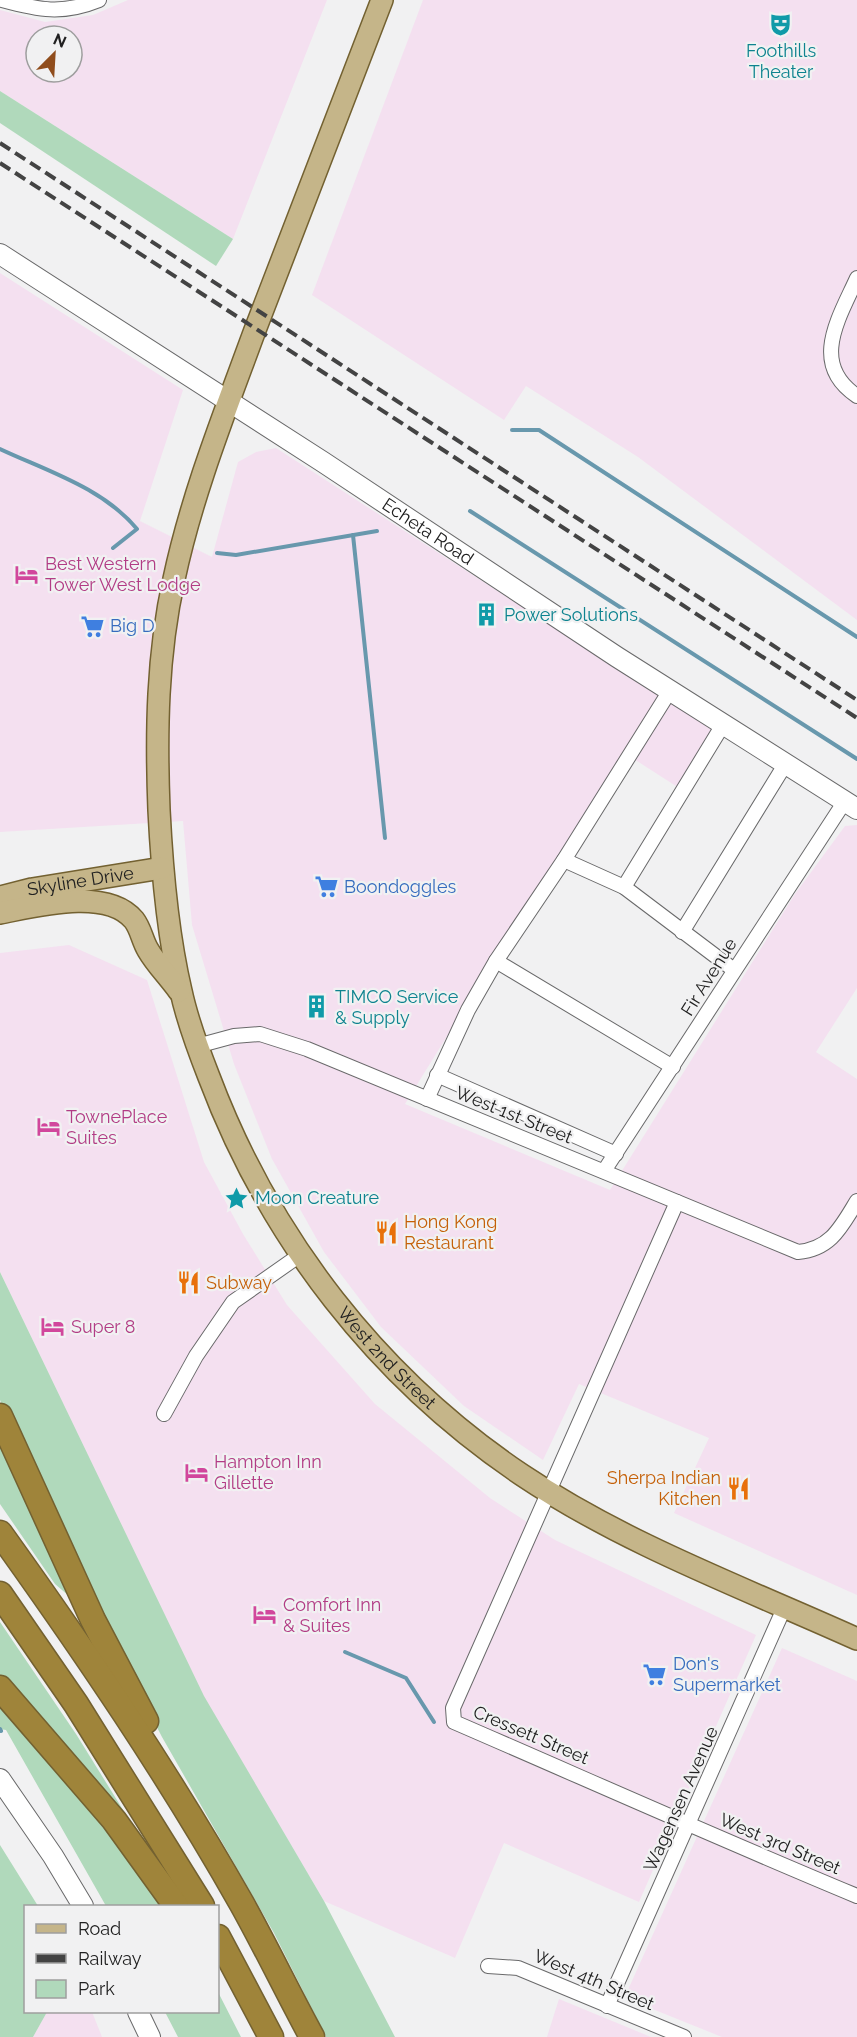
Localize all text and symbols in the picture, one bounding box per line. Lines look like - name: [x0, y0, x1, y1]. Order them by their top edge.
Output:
- theatre icon: Foothills Theater: [768, 12, 794, 38]
- north arrow: [24, 24, 84, 84]
- text: N: [50, 30, 69, 52]
- place label: Foothills Theater: [746, 40, 816, 82]
- street label: Echeta Road: [378, 493, 478, 569]
- place label: Best Western Tower West Lodge: [45, 553, 201, 595]
- hotel icon: Best Western Tower West Lodge: [14, 561, 40, 587]
- building icon: Power Solutions: [473, 602, 499, 628]
- place label: Power Solutions: [504, 604, 638, 625]
- supermarket icon: Big D: [79, 613, 105, 639]
- place label: Big D: [110, 615, 155, 636]
- street label: Skyline Drive: [25, 862, 136, 900]
- supermarket icon: Boondoggles: [313, 874, 339, 900]
- place label: Boondoggles: [344, 876, 457, 897]
- street label: Fir Avenue: [676, 934, 741, 1019]
- place label: TIMCO Service & Supply: [335, 986, 459, 1028]
- building icon: TIMCO Service & Supply: [304, 994, 330, 1020]
- street label: West 1st Street: [453, 1081, 576, 1148]
- place label: TownePlace Suites: [66, 1106, 168, 1148]
- hotel icon: TownePlace Suites: [35, 1114, 61, 1140]
- place icon: Moon Creature: [224, 1185, 250, 1211]
- place label: Moon Creature: [255, 1187, 380, 1208]
- place label: Hong Kong Restaurant: [404, 1211, 497, 1253]
- restaurant icon: Hong Kong Restaurant: [373, 1219, 399, 1245]
- restaurant icon: Subway: [175, 1270, 201, 1296]
- place label: Subway: [206, 1272, 272, 1293]
- street label: West 2nd Street: [334, 1302, 440, 1413]
- hotel icon: Super 8: [40, 1314, 66, 1340]
- place label: Super 8: [71, 1316, 135, 1337]
- place label: Hampton Inn Gillette: [214, 1451, 322, 1493]
- hotel icon: Hampton Inn Gillette: [183, 1459, 209, 1485]
- place label: Sherpa Indian Kitchen: [607, 1467, 721, 1509]
- restaurant icon: Sherpa Indian Kitchen: [726, 1475, 752, 1501]
- place label: Comfort Inn & Suites: [283, 1594, 381, 1636]
- hotel icon: Comfort Inn & Suites: [252, 1602, 278, 1628]
- place label: Don's Supermarket: [673, 1653, 781, 1695]
- supermarket icon: Don's Supermarket: [642, 1661, 668, 1687]
- street label: Cressett Street: [470, 1701, 592, 1768]
- street label: Wagensen Avenue: [639, 1723, 722, 1875]
- street label: West 3rd Street: [717, 1809, 844, 1878]
- legend: [24, 1905, 219, 2013]
- text: Road: [78, 1918, 121, 1939]
- street label: West 4th Street: [531, 1945, 657, 2014]
- text: Railway: [78, 1948, 142, 1969]
- text: Park: [78, 1978, 115, 1999]

